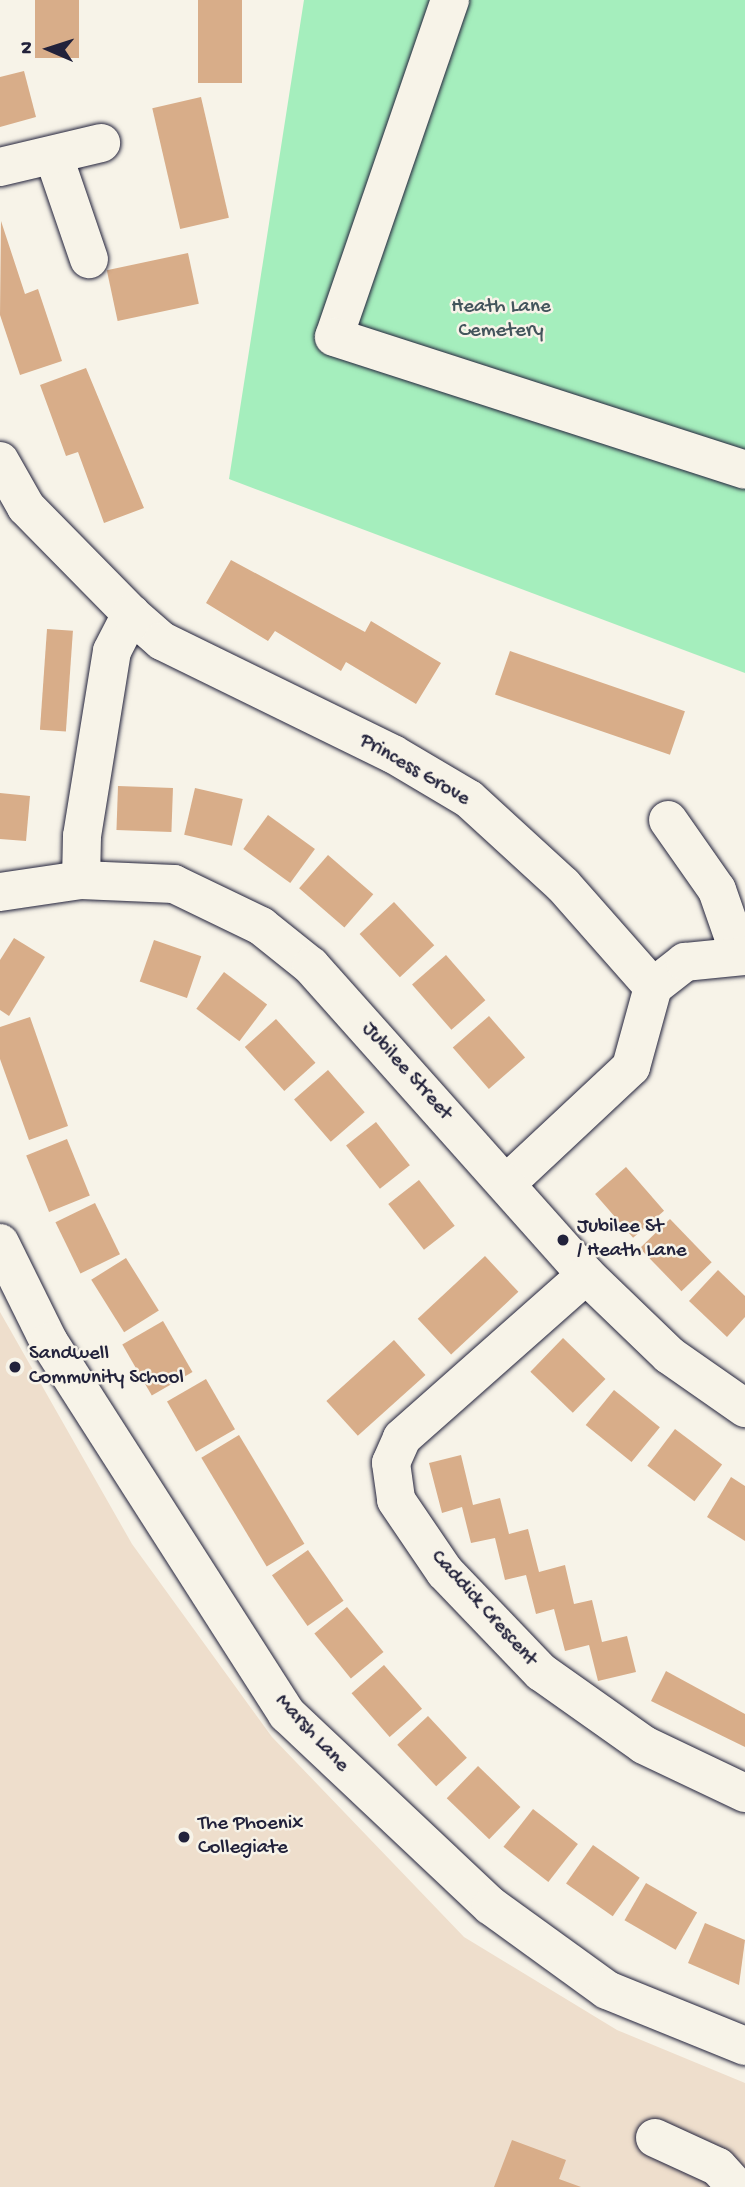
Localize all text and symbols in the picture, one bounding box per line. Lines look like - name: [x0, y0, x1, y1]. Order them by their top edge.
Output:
- north arrow: [14, 14, 84, 84]
- text: N: [16, 41, 39, 55]
- park label: Heath Lane Cemetery: [451, 295, 551, 345]
- street label: Princess Grove: [354, 729, 474, 813]
- street label: Jubilee Street: [355, 1018, 457, 1126]
- place label: Jubilee St / Heath Lane: [577, 1215, 686, 1265]
- marker: Jubilee St / Heath Lane: [555, 1232, 571, 1248]
- place label: Sandwell Community School: [29, 1342, 184, 1392]
- marker: Sandwell Community School: [7, 1359, 23, 1375]
- street label: Caddick Crescent: [424, 1546, 542, 1672]
- street label: Marsh Lane: [268, 1690, 354, 1778]
- place label: The Phoenix Collegiate: [198, 1812, 303, 1862]
- marker: The Phoenix Collegiate: [176, 1829, 192, 1845]

